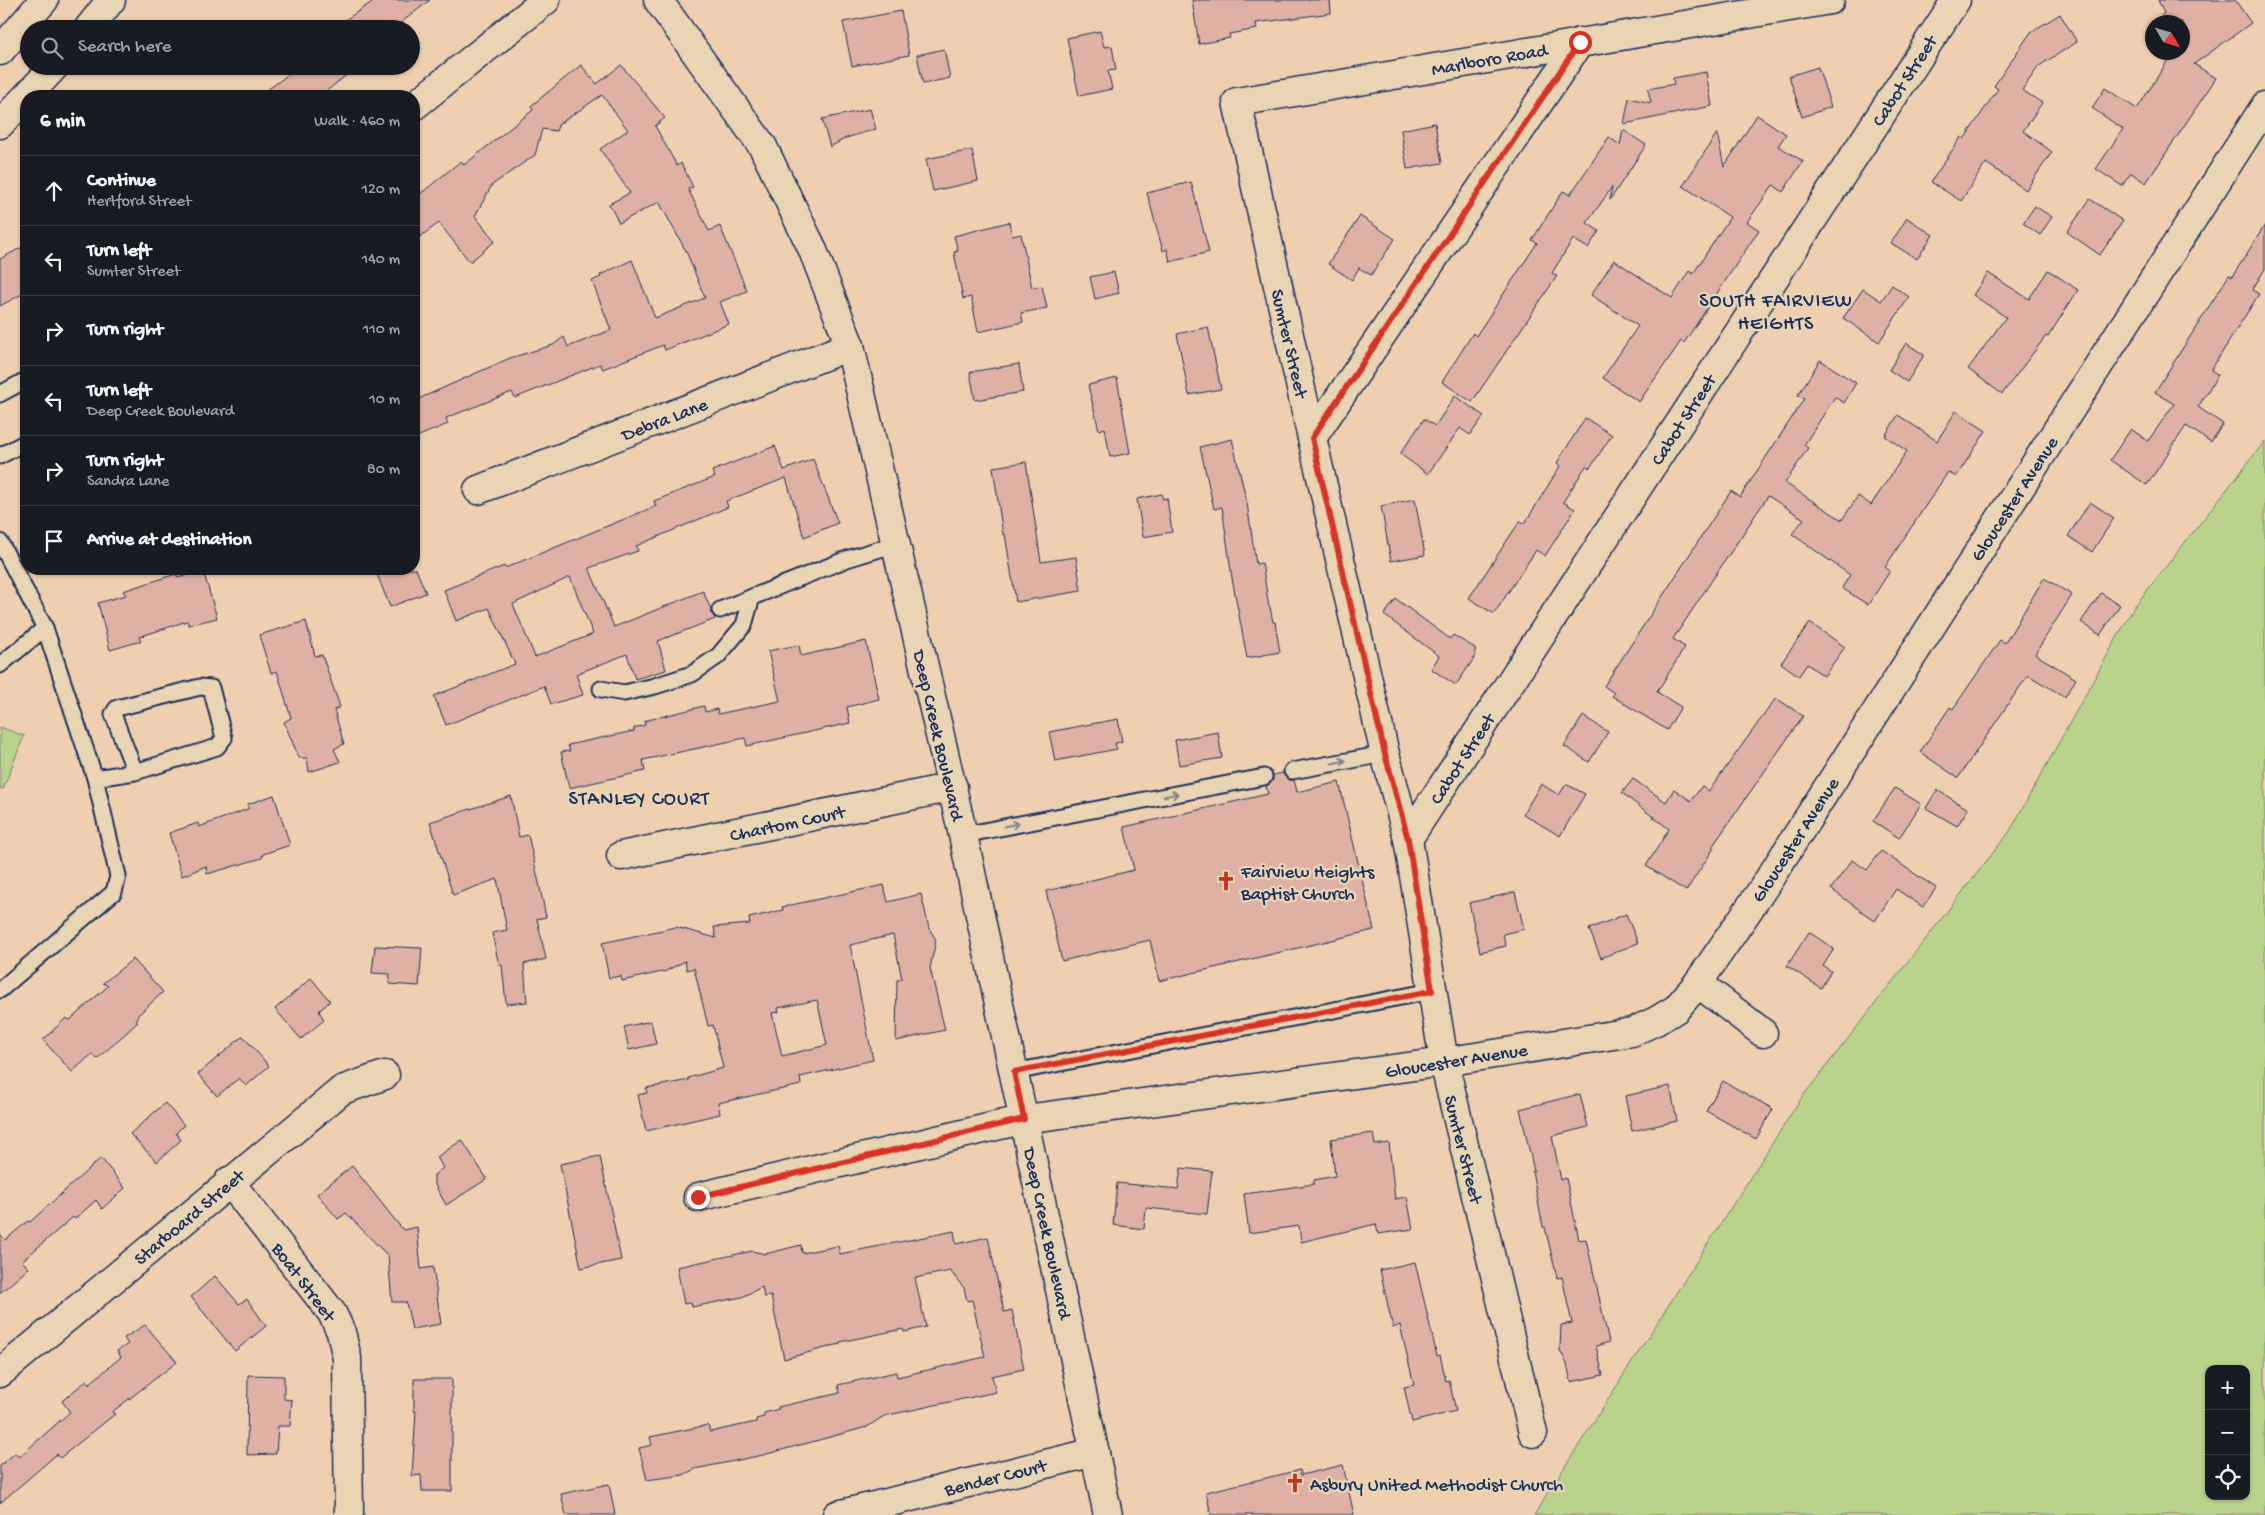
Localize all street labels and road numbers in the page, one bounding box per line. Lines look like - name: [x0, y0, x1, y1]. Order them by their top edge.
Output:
- street label: Cabot Street: [1868, 30, 1945, 132]
- street label: Marlboro Road: [1430, 40, 1551, 83]
- street label: Sumter Street: [1264, 287, 1312, 402]
- street label: Cabot Street: [1647, 369, 1724, 471]
- street label: Debra Lane: [617, 394, 712, 449]
- street label: Gloucester Avenue: [1967, 433, 2065, 567]
- street label: Deep Creek Boulevard: [905, 646, 968, 825]
- street label: Cabot Street: [1426, 708, 1503, 810]
- street label: Gloucester Avenue: [1748, 774, 1846, 908]
- street label: Chartom Court: [728, 802, 850, 849]
- street label: Gloucester Avenue: [1384, 1040, 1530, 1085]
- street label: Sumter Street: [1437, 1093, 1487, 1208]
- street label: Deep Creek Boulevard: [1016, 1144, 1075, 1323]
- street label: Starboard Street: [130, 1164, 252, 1272]
- street label: Boat Street: [264, 1238, 341, 1329]
- street label: Bender Court: [942, 1455, 1051, 1503]

